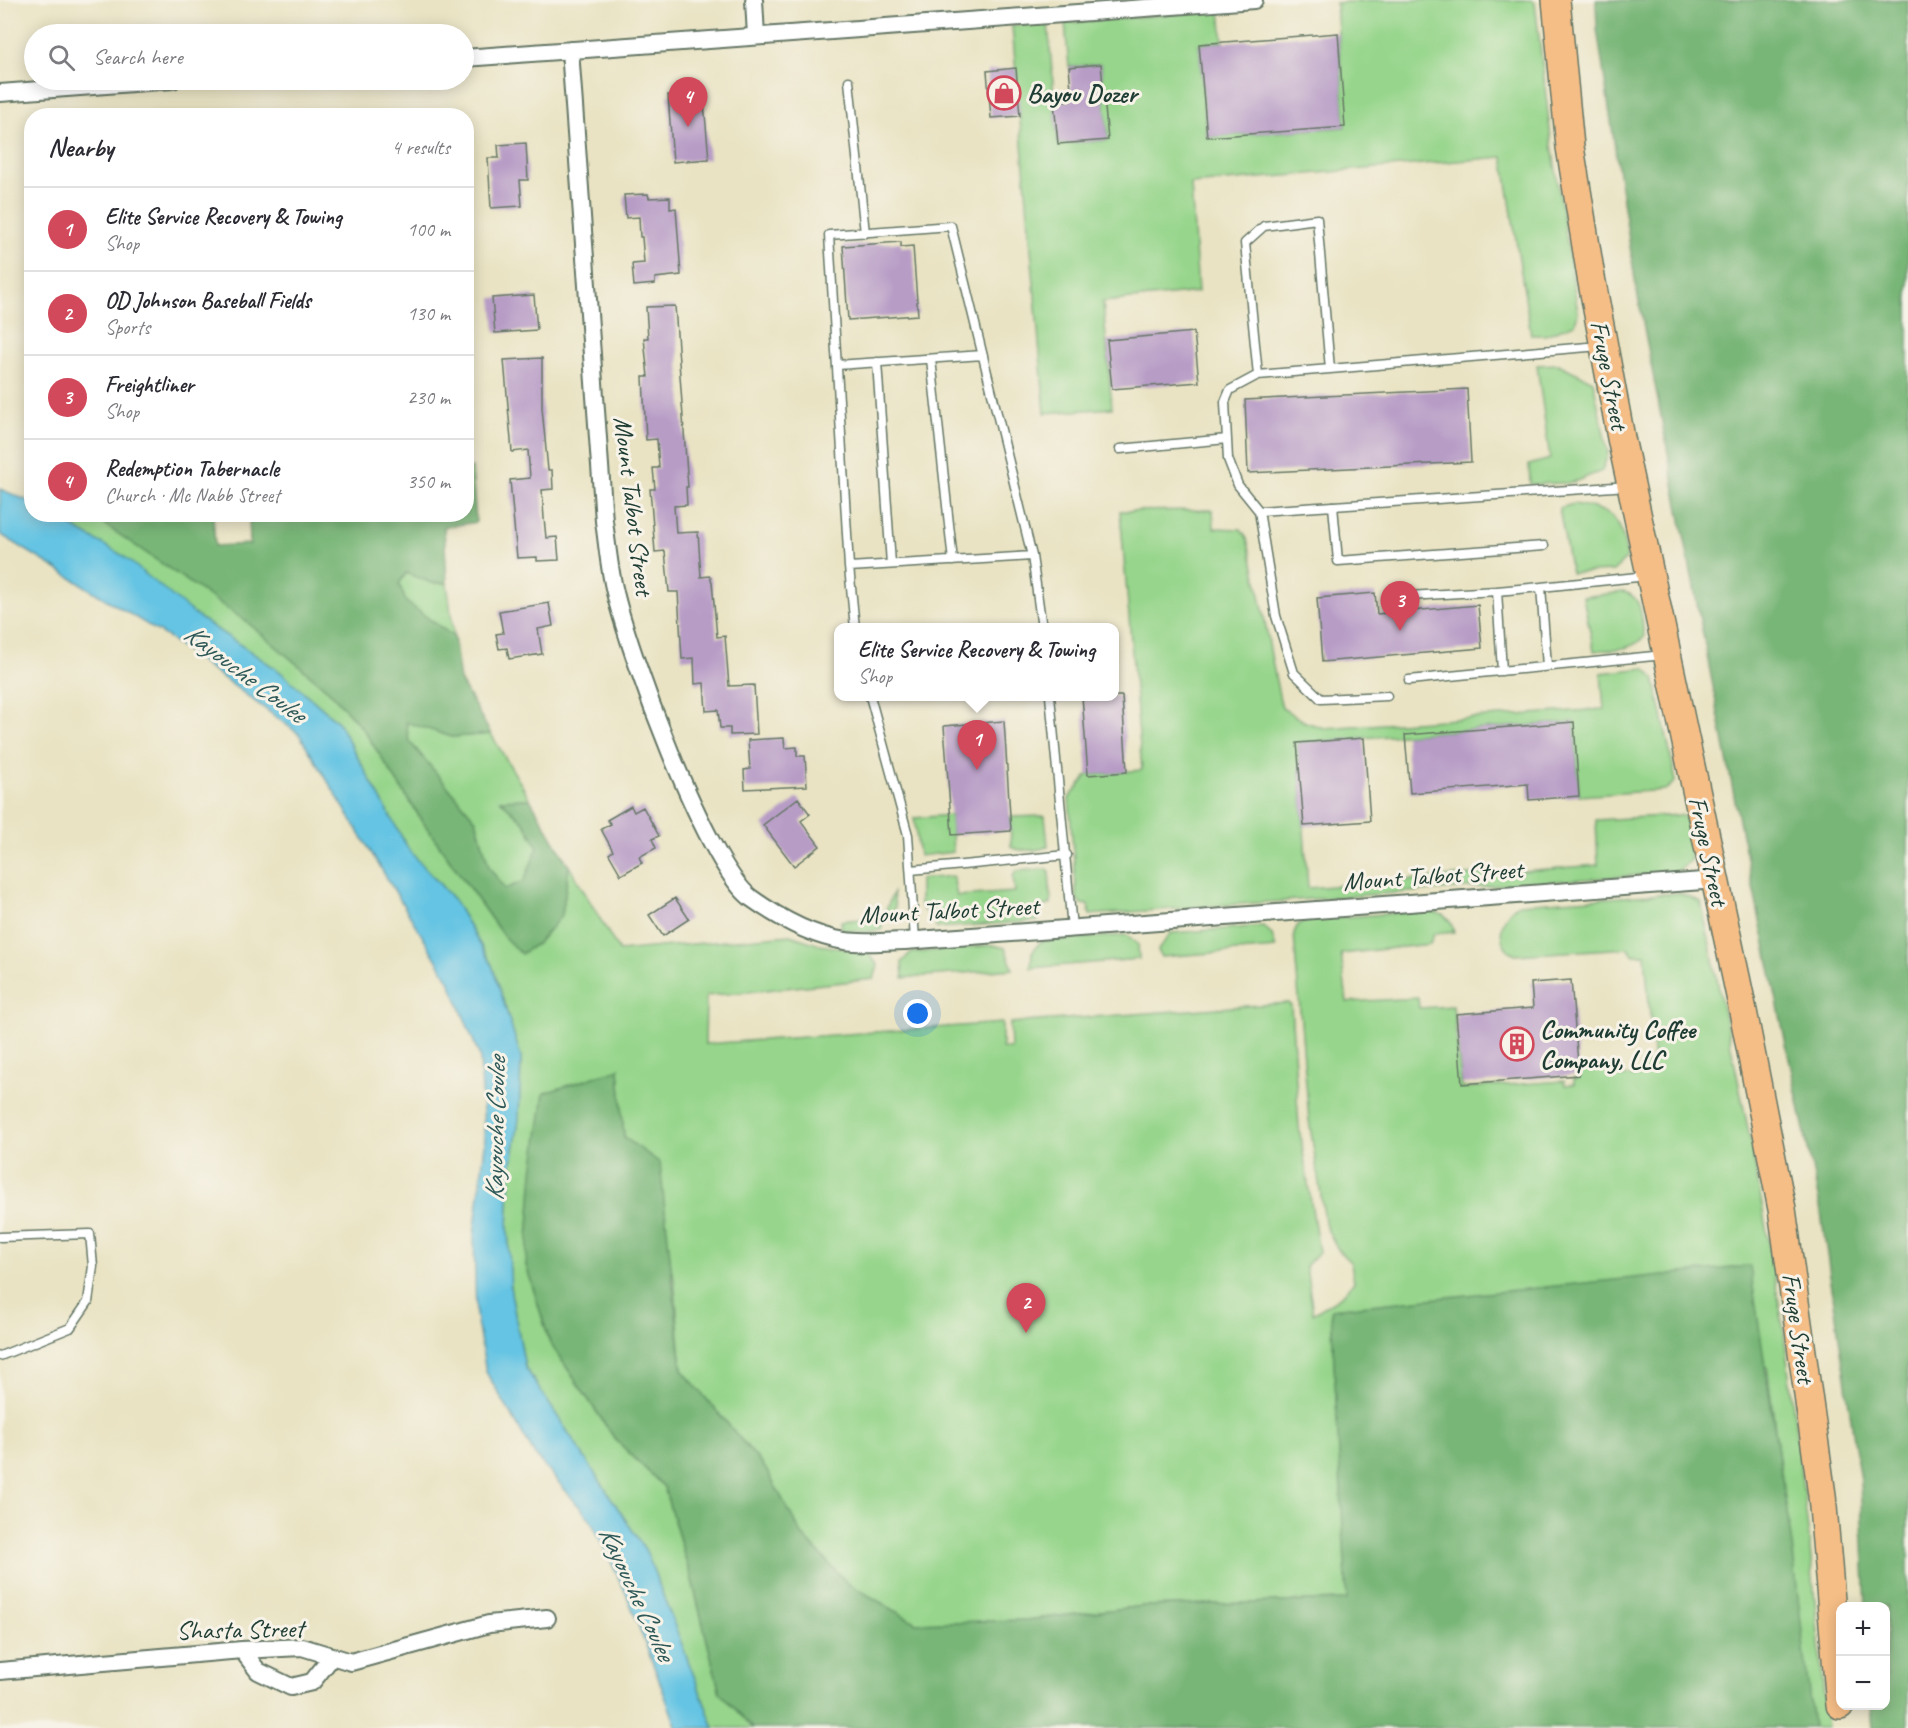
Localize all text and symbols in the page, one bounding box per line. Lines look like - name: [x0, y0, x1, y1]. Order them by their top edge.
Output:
- search box: [24, 24, 474, 90]
- icon: search: [45, 41, 78, 74]
- text: Search here: [93, 43, 183, 71]
- shop icon: Bayou Dozer: [986, 75, 1022, 111]
- place label: Bayou Dozer: [1027, 77, 1139, 110]
- pin: 4: [668, 78, 708, 127]
- text: Nearby: [48, 131, 113, 164]
- text: 4 results: [391, 135, 450, 160]
- text: Elite Service Recovery & Towing: [105, 203, 342, 231]
- text: 1: [63, 217, 72, 242]
- text: 100 m: [407, 217, 450, 242]
- text: Shop: [105, 231, 139, 256]
- text: OD Johnson Baseball Fields: [105, 287, 311, 315]
- text: 2: [63, 301, 72, 326]
- text: 130 m: [407, 301, 450, 326]
- text: Sports: [105, 315, 150, 340]
- street label: Fruge Street: [1583, 318, 1637, 435]
- text: Freightliner: [105, 371, 194, 399]
- text: 3: [63, 385, 72, 410]
- text: 230 m: [407, 385, 450, 410]
- text: Shop: [105, 399, 139, 424]
- street label: Mount Talbot Street: [606, 415, 661, 600]
- text: Redemption Tabernacle: [105, 455, 279, 483]
- text: 4: [63, 469, 72, 494]
- text: 350 m: [407, 469, 450, 494]
- text: Church · Mc Nabb Street: [105, 483, 280, 508]
- pin: 3: [1380, 582, 1420, 631]
- water label: Kayouche Coulee: [177, 616, 316, 732]
- popup: [834, 623, 1119, 701]
- text: Elite Service Recovery & Towing: [858, 636, 1095, 664]
- text: Shop: [858, 664, 892, 689]
- pin: 1: [958, 720, 996, 770]
- street label: Fruge Street: [1681, 794, 1737, 911]
- street label: Mount Talbot Street: [1342, 853, 1526, 898]
- street label: Mount Talbot Street: [858, 889, 1042, 932]
- your location: [903, 999, 932, 1028]
- place label: Community Coffee Company, LLC: [1540, 1013, 1697, 1076]
- building icon: Community Coffee Company, LLC: [1499, 1026, 1535, 1062]
- water label: Kayouche Coulee: [477, 1053, 513, 1201]
- street label: Fruge Street: [1774, 1271, 1823, 1387]
- pin: 2: [1006, 1284, 1046, 1333]
- water label: Kayouche Coulee: [591, 1521, 685, 1669]
- map controls: [1836, 1602, 1890, 1710]
- button: +: [1836, 1602, 1890, 1656]
- street label: Shasta Street: [176, 1612, 307, 1647]
- button: −: [1836, 1656, 1890, 1710]

